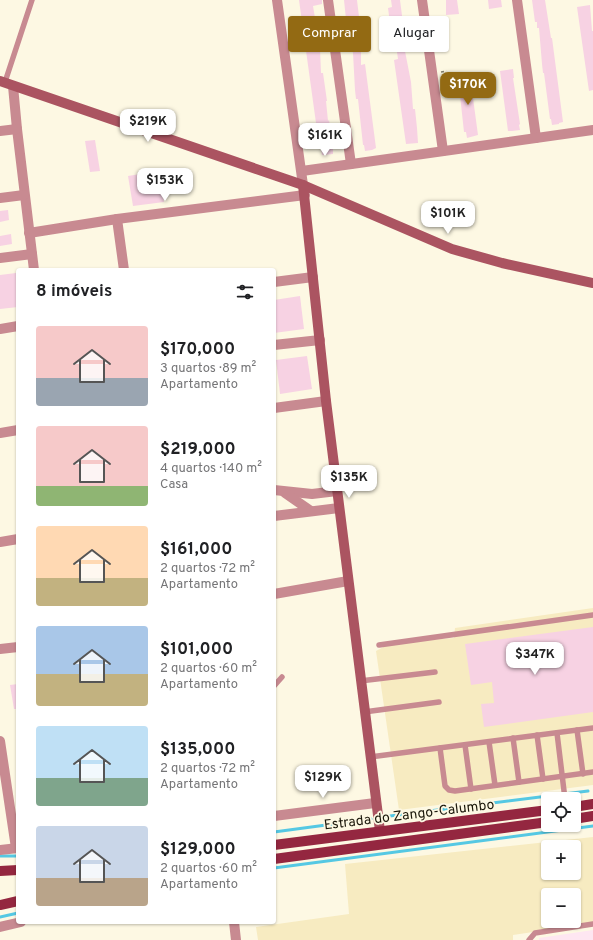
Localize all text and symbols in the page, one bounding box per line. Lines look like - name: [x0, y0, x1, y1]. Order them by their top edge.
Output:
- chip: Comprar: [288, 16, 371, 52]
- chip: Alugar: [379, 16, 449, 52]
- pin: $170K: [440, 72, 496, 106]
- text: $170K: [449, 77, 487, 93]
- pin: $219K: [120, 109, 176, 143]
- text: $219K: [129, 114, 167, 130]
- pin: $161K: [297, 123, 353, 157]
- text: $161K: [307, 128, 343, 144]
- pin: $153K: [137, 168, 193, 202]
- text: $153K: [146, 173, 184, 189]
- pin: $101K: [420, 201, 476, 235]
- text: $101K: [430, 206, 466, 222]
- text: 8 imóveis: [36, 281, 112, 303]
- icon: filters: [234, 281, 256, 303]
- text: $170,000: [160, 339, 235, 361]
- icon: home: [68, 342, 116, 390]
- text: 3 quartos · 89 m²: [160, 361, 256, 377]
- text: Apartamento: [160, 377, 238, 393]
- text: $219,000: [160, 439, 236, 461]
- icon: home: [68, 442, 116, 490]
- text: 4 quartos · 140 m²: [160, 461, 262, 477]
- pin: $135K: [321, 465, 377, 499]
- text: $135K: [330, 470, 368, 486]
- text: Casa: [160, 477, 188, 493]
- text: $161,000: [160, 539, 232, 561]
- icon: home: [68, 542, 116, 590]
- text: 2 quartos · 72 m²: [160, 561, 255, 577]
- text: Apartamento: [160, 577, 238, 593]
- text: $101,000: [160, 639, 233, 661]
- icon: home: [68, 642, 116, 690]
- pin: $347K: [507, 642, 563, 676]
- text: $347K: [515, 647, 555, 663]
- text: 2 quartos · 60 m²: [160, 661, 257, 677]
- text: Apartamento: [160, 677, 238, 693]
- text: $135,000: [160, 739, 236, 761]
- icon: home: [68, 742, 116, 790]
- text: 2 quartos · 72 m²: [160, 761, 255, 777]
- pin: $129K: [295, 765, 351, 799]
- text: $129K: [304, 770, 342, 786]
- text: Apartamento: [160, 777, 238, 793]
- map controls: [541, 792, 581, 928]
- button: locate: [541, 792, 581, 832]
- street label: Estrada do Zango-Calumbo: [323, 797, 495, 834]
- text: $129,000: [160, 839, 236, 861]
- button: +: [541, 840, 581, 880]
- icon: home: [68, 842, 116, 890]
- text: 2 quartos · 60 m²: [160, 861, 257, 877]
- text: Apartamento: [160, 877, 238, 893]
- button: −: [541, 888, 581, 928]

